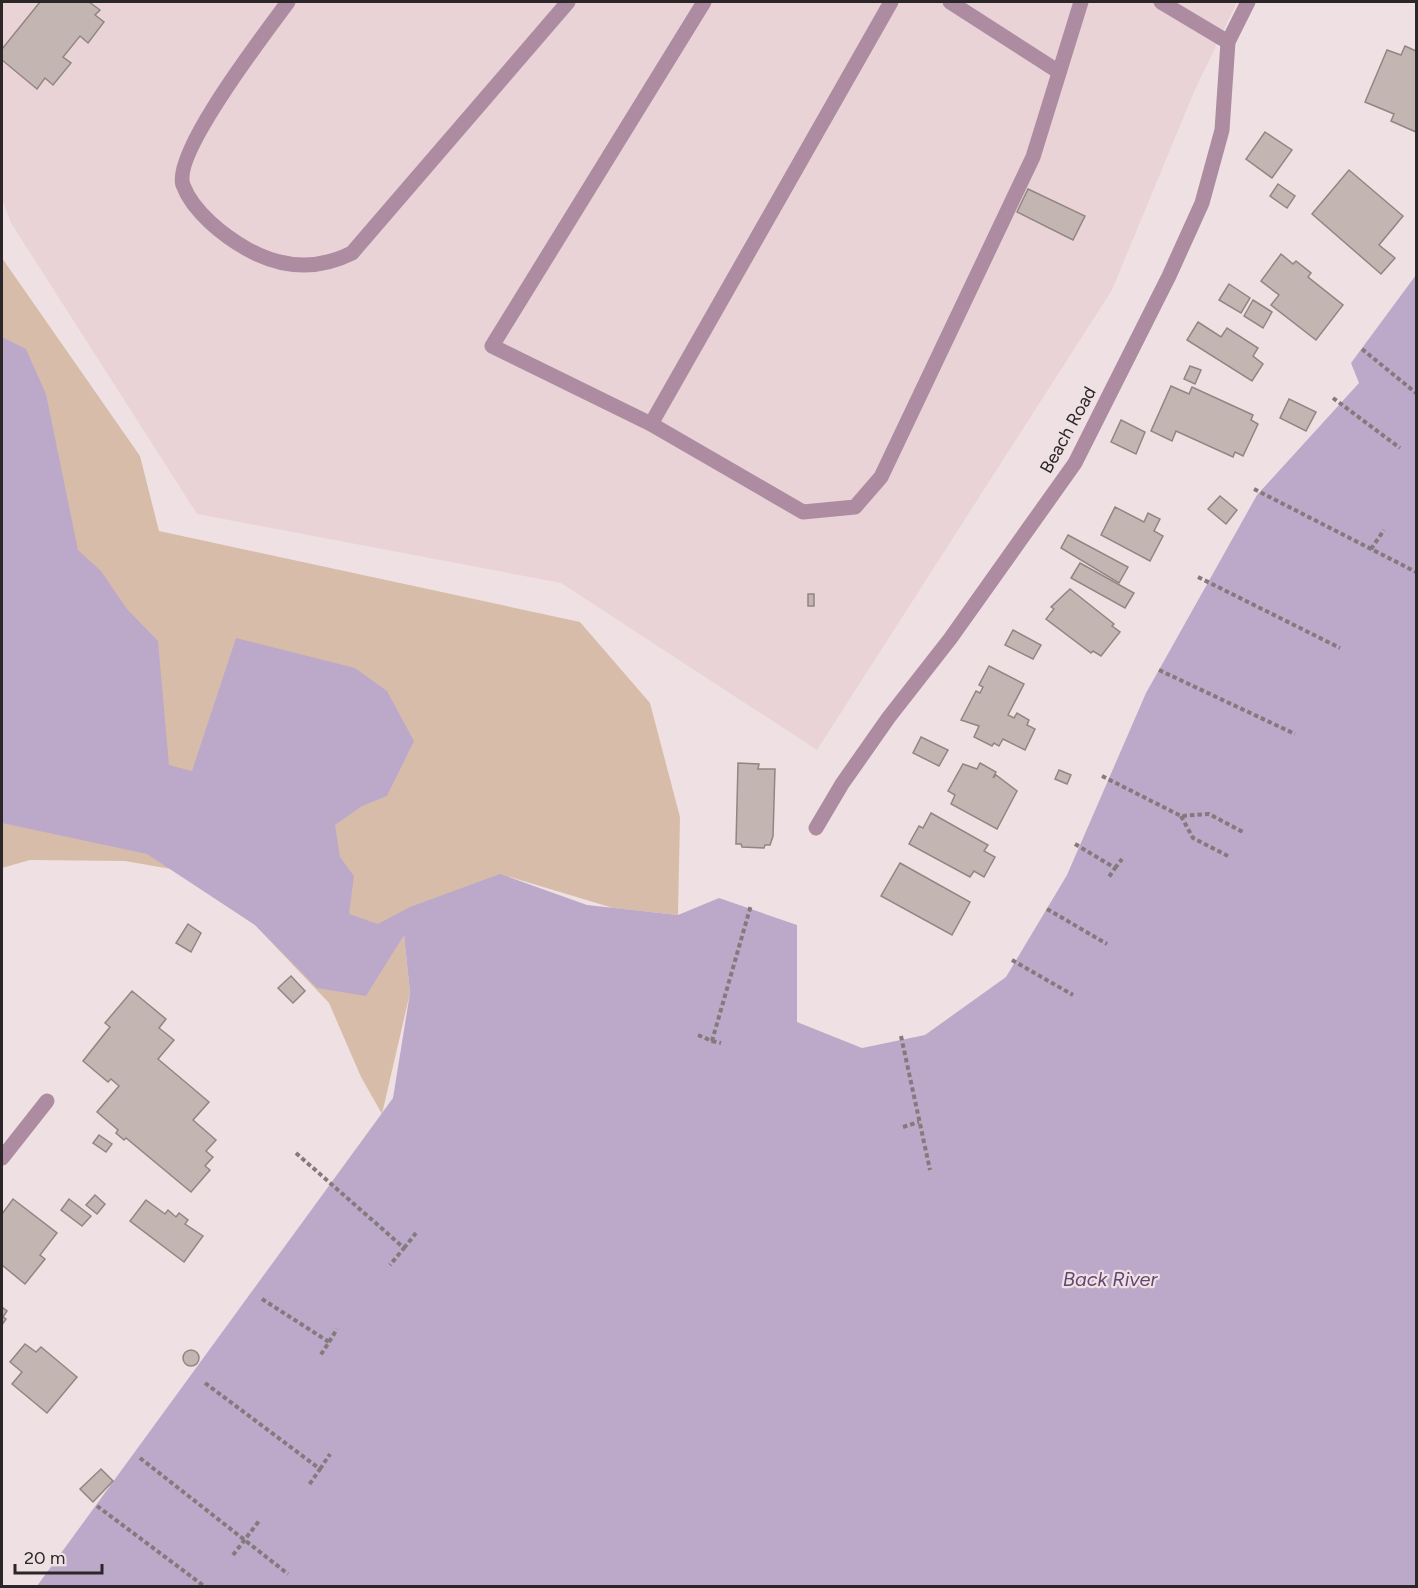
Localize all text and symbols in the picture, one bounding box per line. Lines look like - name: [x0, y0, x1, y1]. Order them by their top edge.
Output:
- street label: Beach Road: [1035, 383, 1101, 477]
- water label: Back River: [1063, 1267, 1158, 1291]
- scale bar: [15, 1537, 102, 1575]
- text: 20 m: [24, 1547, 65, 1569]

